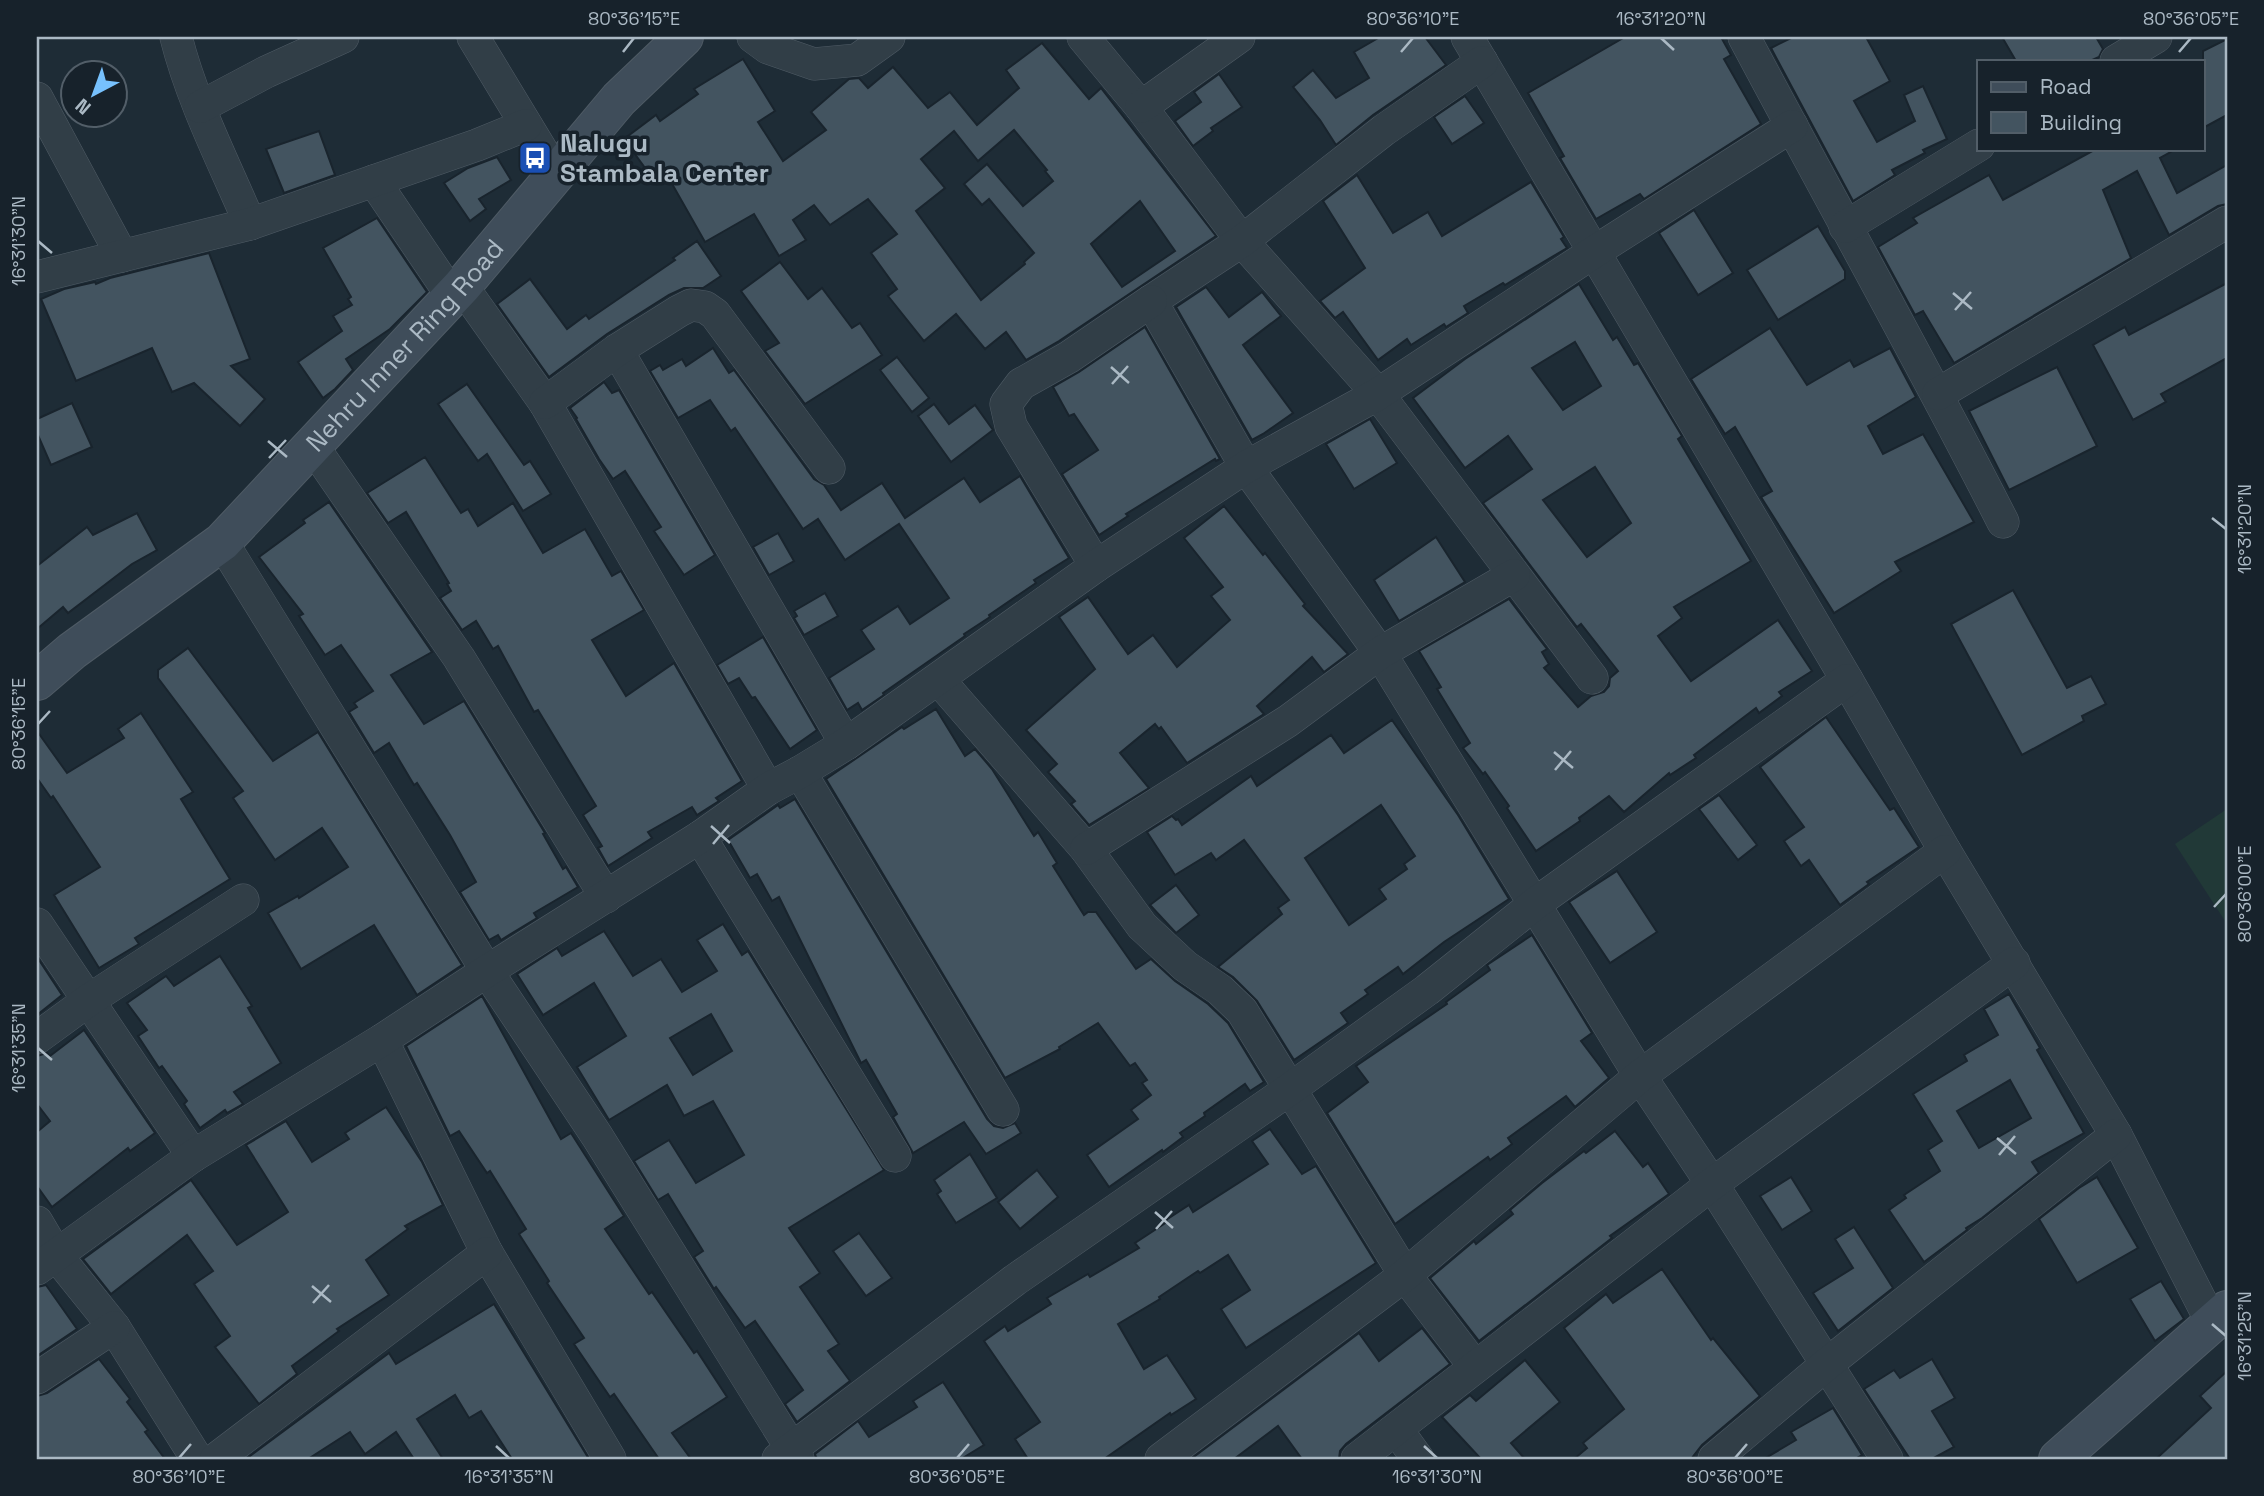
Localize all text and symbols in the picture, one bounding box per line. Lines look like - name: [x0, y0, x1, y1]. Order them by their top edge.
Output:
- text: 80°36'15"E: [588, 7, 680, 30]
- text: 80°36'10"E: [1367, 7, 1459, 30]
- text: 16°31'20"N: [1616, 7, 1706, 30]
- text: 80°36'05"E: [2143, 7, 2239, 30]
- north arrow: [60, 60, 130, 130]
- legend: [1977, 60, 2204, 150]
- text: Road: [2040, 73, 2092, 100]
- text: N: [70, 93, 96, 120]
- text: Building: [2040, 109, 2122, 136]
- place label: Nalugu Stambala Center: [560, 126, 769, 190]
- bus stop icon: Nalugu Stambala Center: [516, 139, 554, 177]
- text: 16°31'30"N: [7, 196, 30, 286]
- street label: Nehru Inner Ring Road: [298, 232, 511, 459]
- text: 16°31'20"N: [2233, 484, 2256, 574]
- text: 80°36'15"E: [7, 678, 30, 770]
- text: 80°36'00"E: [2233, 846, 2256, 942]
- text: 16°31'35"N: [7, 1003, 30, 1093]
- text: 16°31'25"N: [2233, 1291, 2256, 1381]
- text: 80°36'10"E: [133, 1465, 225, 1488]
- text: 16°31'35"N: [464, 1465, 554, 1488]
- text: 80°36'05"E: [909, 1465, 1005, 1488]
- text: 16°31'30"N: [1392, 1465, 1482, 1488]
- text: 80°36'00"E: [1687, 1465, 1783, 1488]

